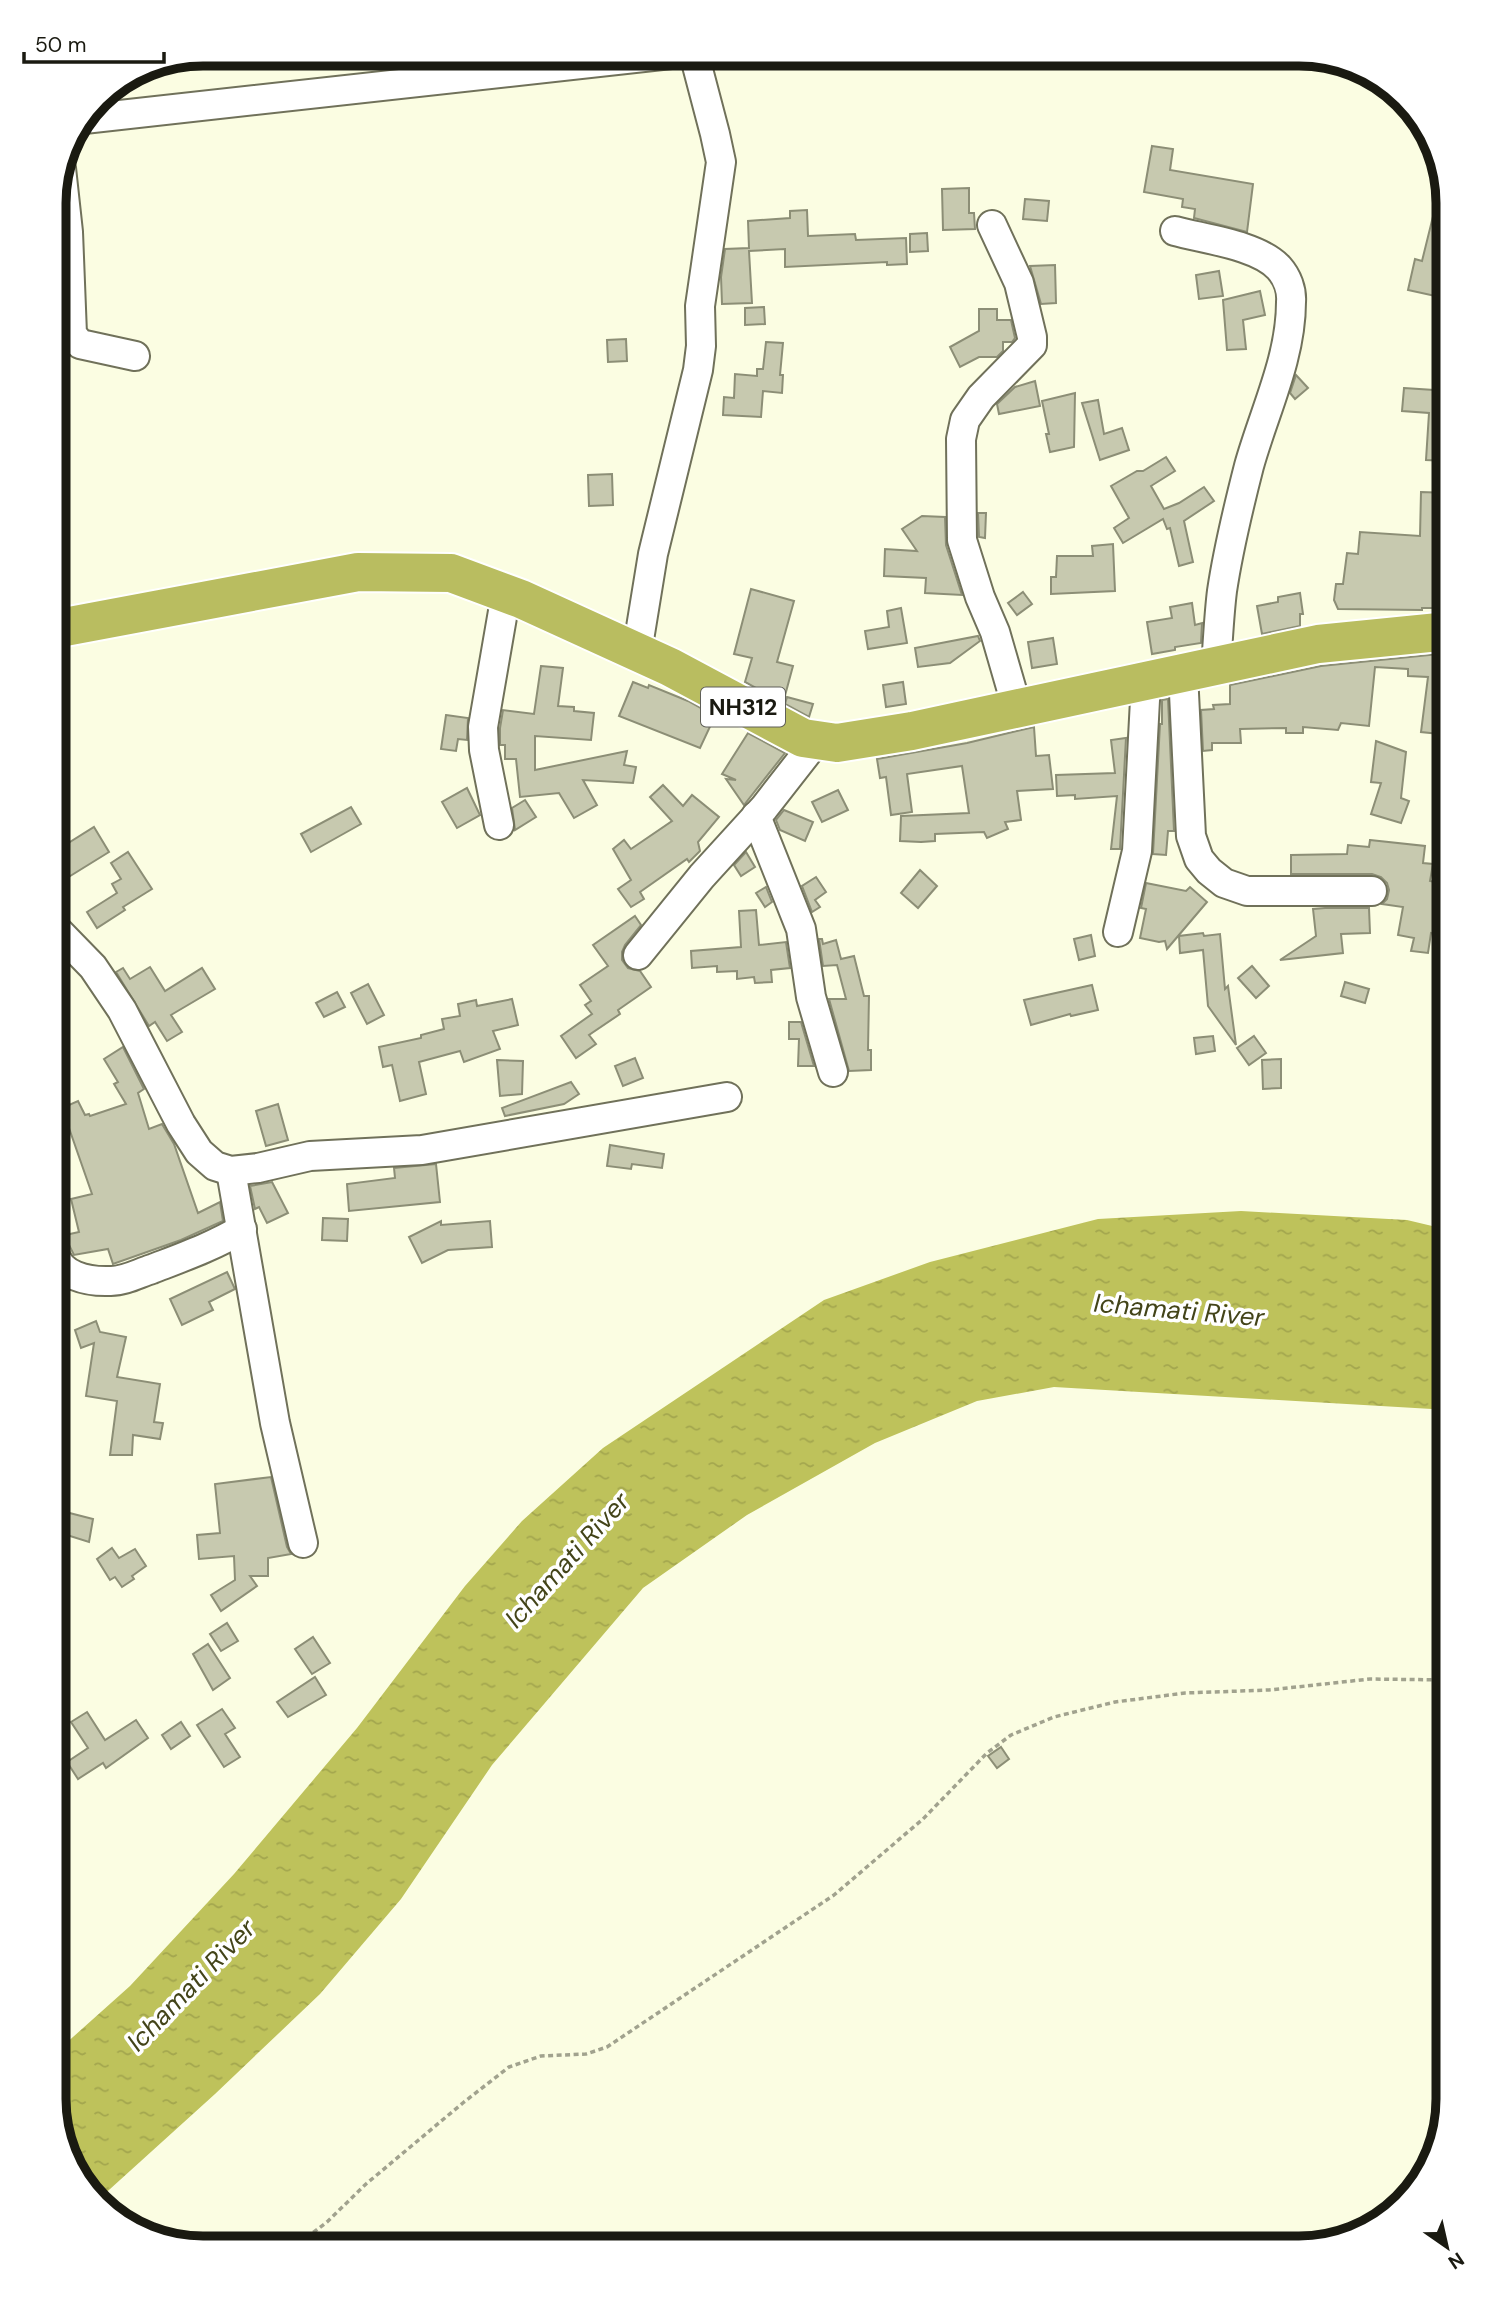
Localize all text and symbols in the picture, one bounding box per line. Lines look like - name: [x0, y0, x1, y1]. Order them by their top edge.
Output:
- scale bar: [24, 21, 164, 65]
- text: 50 m: [35, 31, 86, 59]
- road number: NH312: [701, 688, 785, 726]
- water label: Ichamati River: [1092, 1286, 1267, 1335]
- water label: Ichamati River: [497, 1484, 638, 1635]
- water label: Ichamati River: [119, 1911, 264, 2058]
- north arrow: [1412, 2212, 1482, 2282]
- text: N: [1443, 2246, 1469, 2275]

